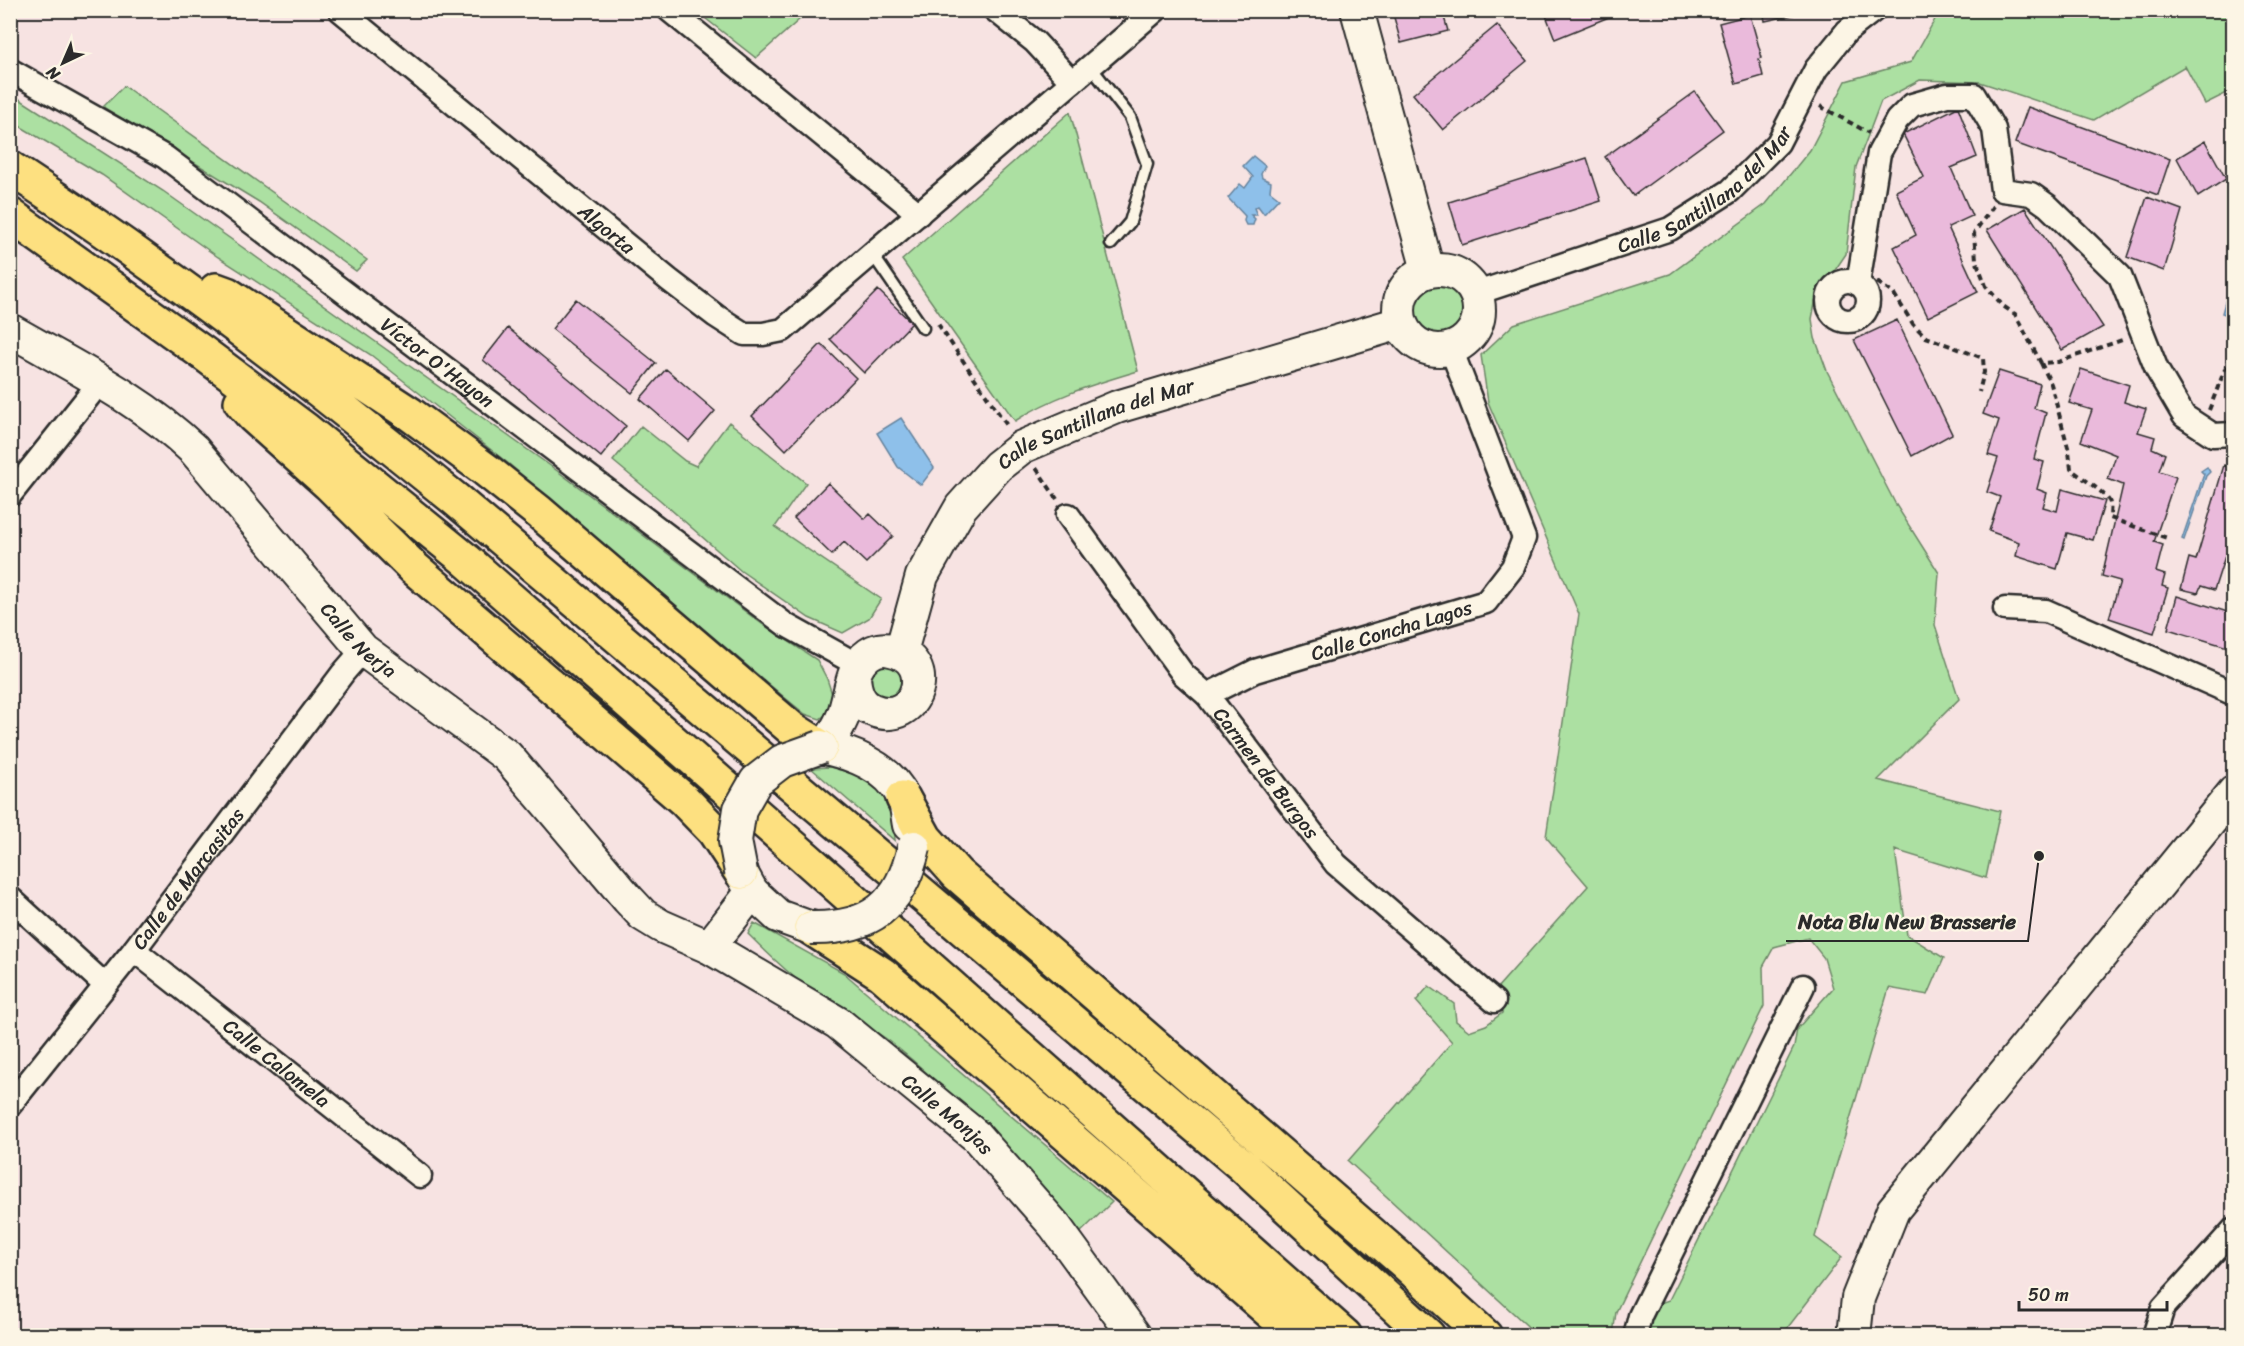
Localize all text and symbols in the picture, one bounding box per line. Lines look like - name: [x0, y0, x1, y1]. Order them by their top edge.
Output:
- north arrow: [33, 33, 93, 93]
- text: N: [38, 59, 68, 88]
- street label: Calle Santillana del Mar: [1613, 118, 1803, 263]
- street label: Algorta: [569, 194, 644, 264]
- street label: Víctor O'Hayon: [373, 308, 502, 418]
- street label: Calle Santillana del Mar: [989, 368, 1200, 479]
- street label: Calle Concha Lagos: [1307, 590, 1477, 671]
- street label: Calle Nerja: [311, 594, 404, 688]
- street label: Carmen de Burgos: [1204, 699, 1329, 848]
- street label: Calle de Marcasitas: [123, 799, 254, 958]
- callout: Nota Blu New Brasserie: [1786, 902, 2028, 941]
- text: Nota Blu New Brasserie: [1797, 903, 2016, 941]
- street label: Calle Calomela: [215, 1009, 338, 1117]
- street label: Calle Monjas: [893, 1064, 1003, 1164]
- scale bar: [2019, 1274, 2168, 1312]
- text: 50 m: [2028, 1279, 2069, 1311]

